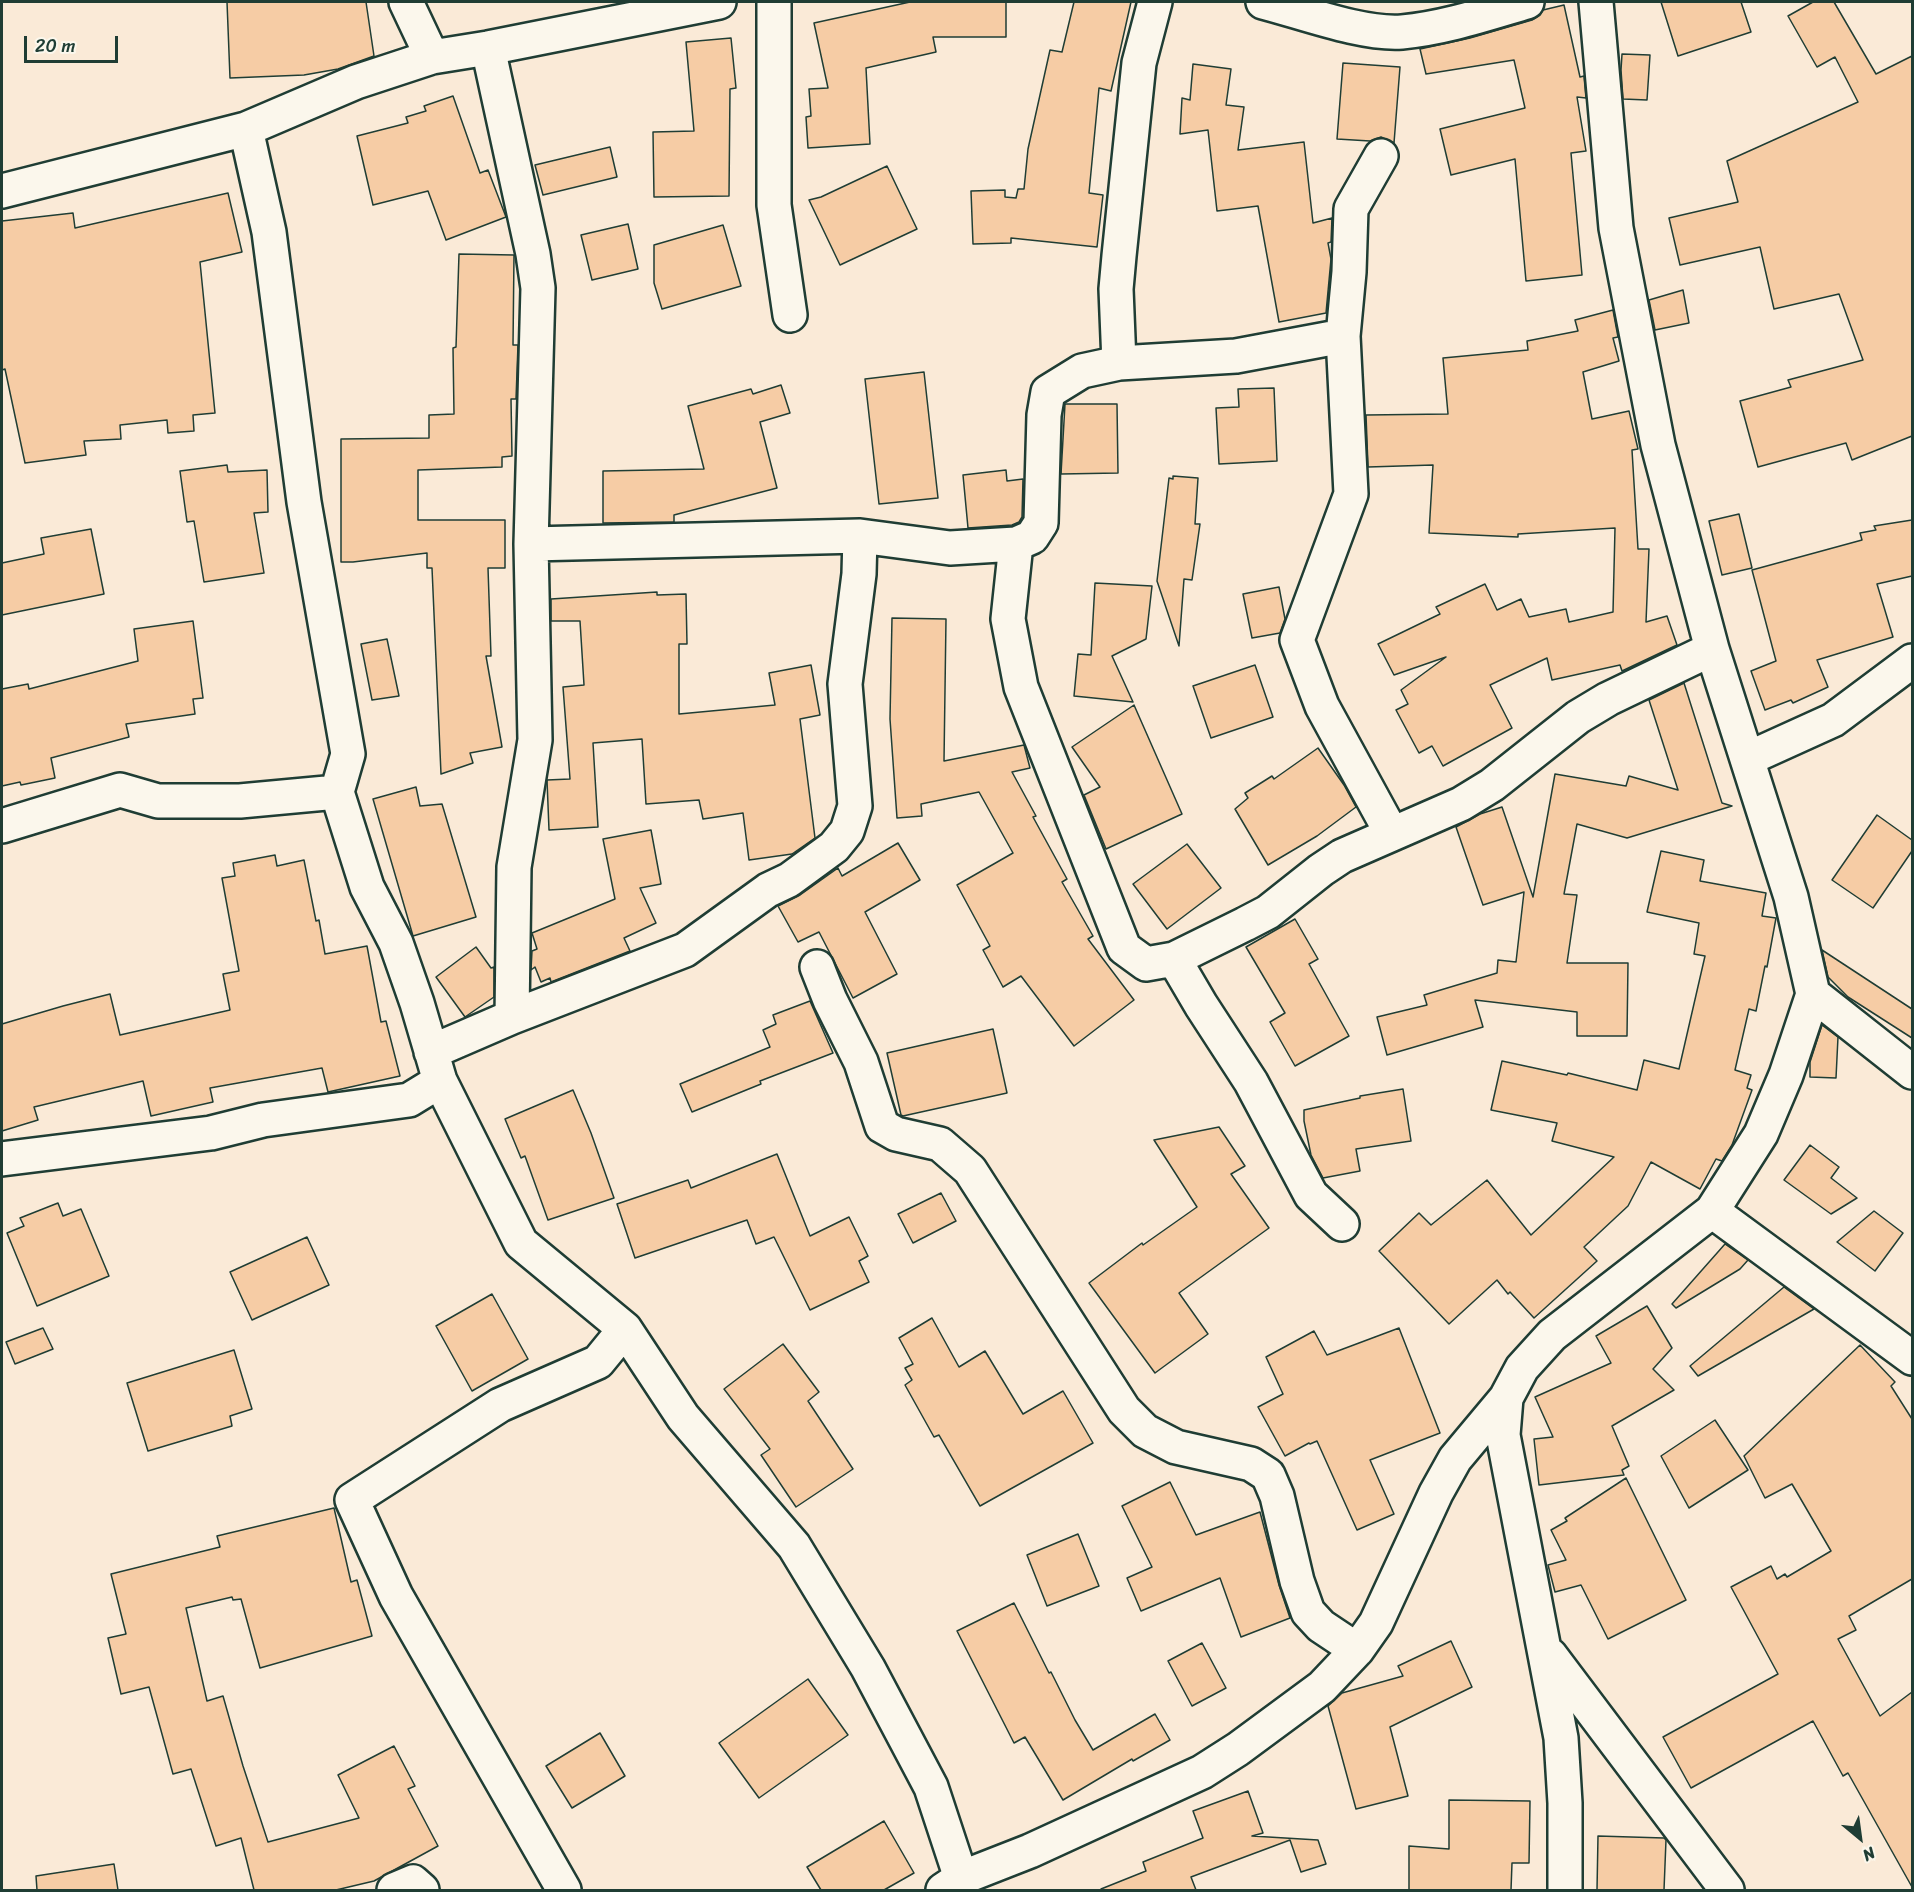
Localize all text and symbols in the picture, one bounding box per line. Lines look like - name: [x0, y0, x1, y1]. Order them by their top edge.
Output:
- scale bar: [27, 24, 122, 62]
- text: 20 m: [35, 30, 75, 62]
- north arrow: [1830, 1808, 1890, 1868]
- text: N: [1857, 1839, 1881, 1870]

